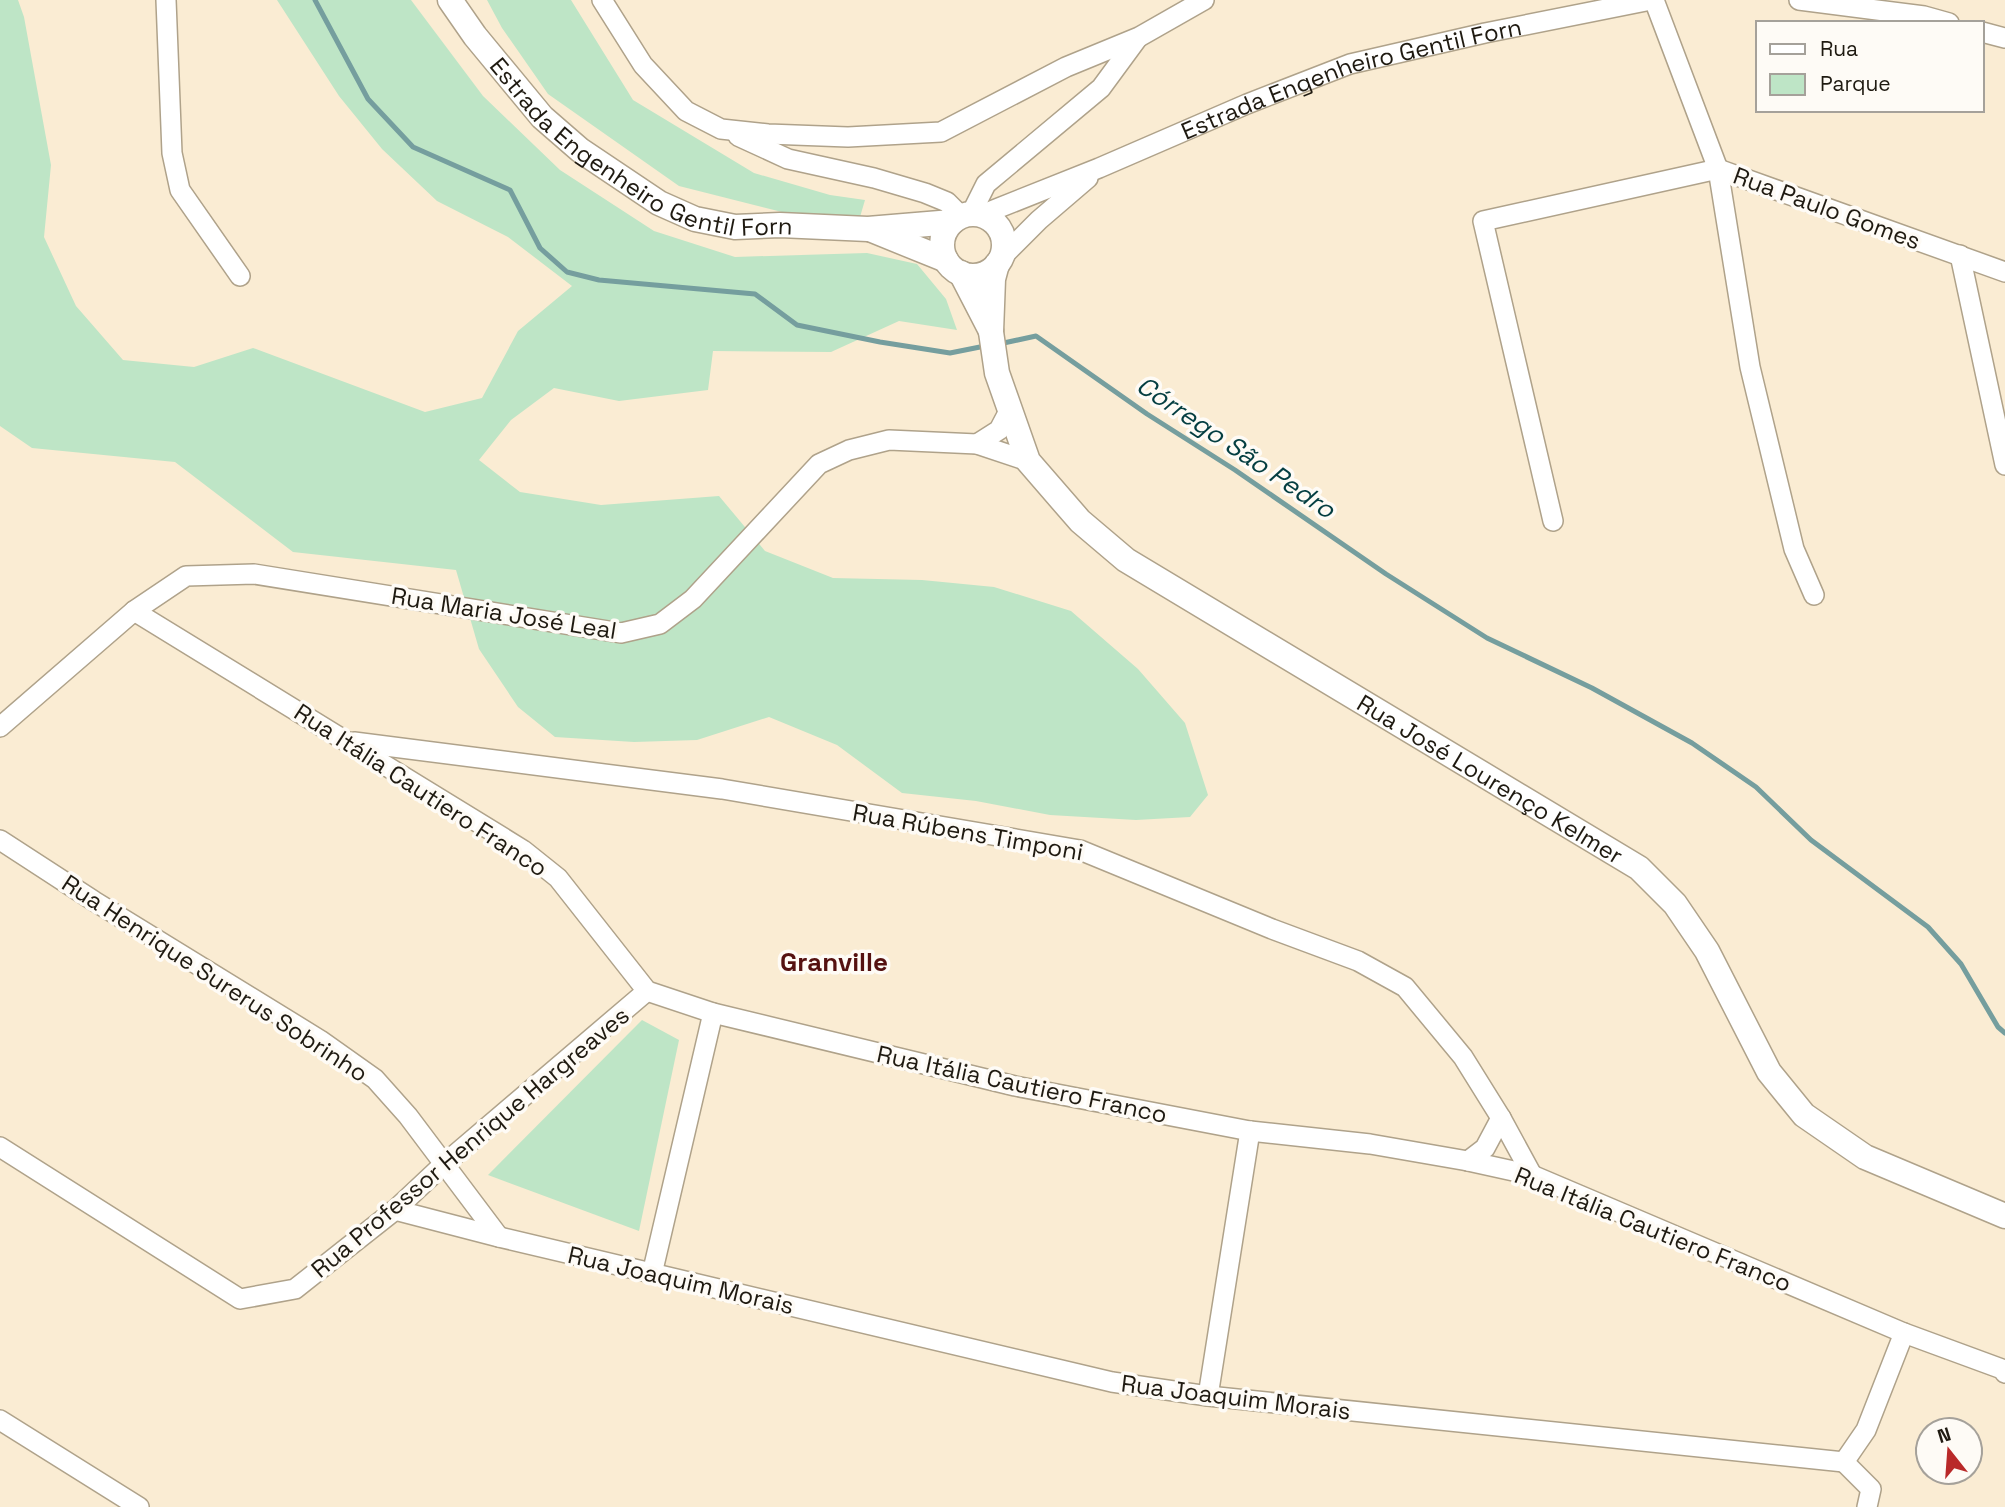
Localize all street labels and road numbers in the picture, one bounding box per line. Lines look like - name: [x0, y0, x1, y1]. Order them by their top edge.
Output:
- street label: Estrada Engenheiro Gentil Forn: [1176, 11, 1524, 146]
- street label: Estrada Engenheiro Gentil Forn: [483, 51, 793, 242]
- street label: Rua Paulo Gomes: [1729, 160, 1925, 256]
- street label: Rua Maria José Leal: [389, 580, 619, 646]
- street label: Rua José Lourenço Kelmer: [1352, 687, 1629, 871]
- street label: Rua Itália Cautiero Franco: [289, 696, 553, 884]
- street label: Rua Rúbens Timponi: [850, 796, 1086, 868]
- street label: Rua Henrique Surerus Sobrinho: [56, 867, 374, 1089]
- street label: Rua Professor Henrique Hargreaves: [305, 1000, 635, 1284]
- street label: Rua Itália Cautiero Franco: [874, 1038, 1170, 1130]
- street label: Rua Itália Cautiero Franco: [1510, 1159, 1796, 1299]
- street label: Rua Joaquim Morais: [565, 1239, 797, 1321]
- street label: Rua Joaquim Morais: [1119, 1368, 1353, 1426]

